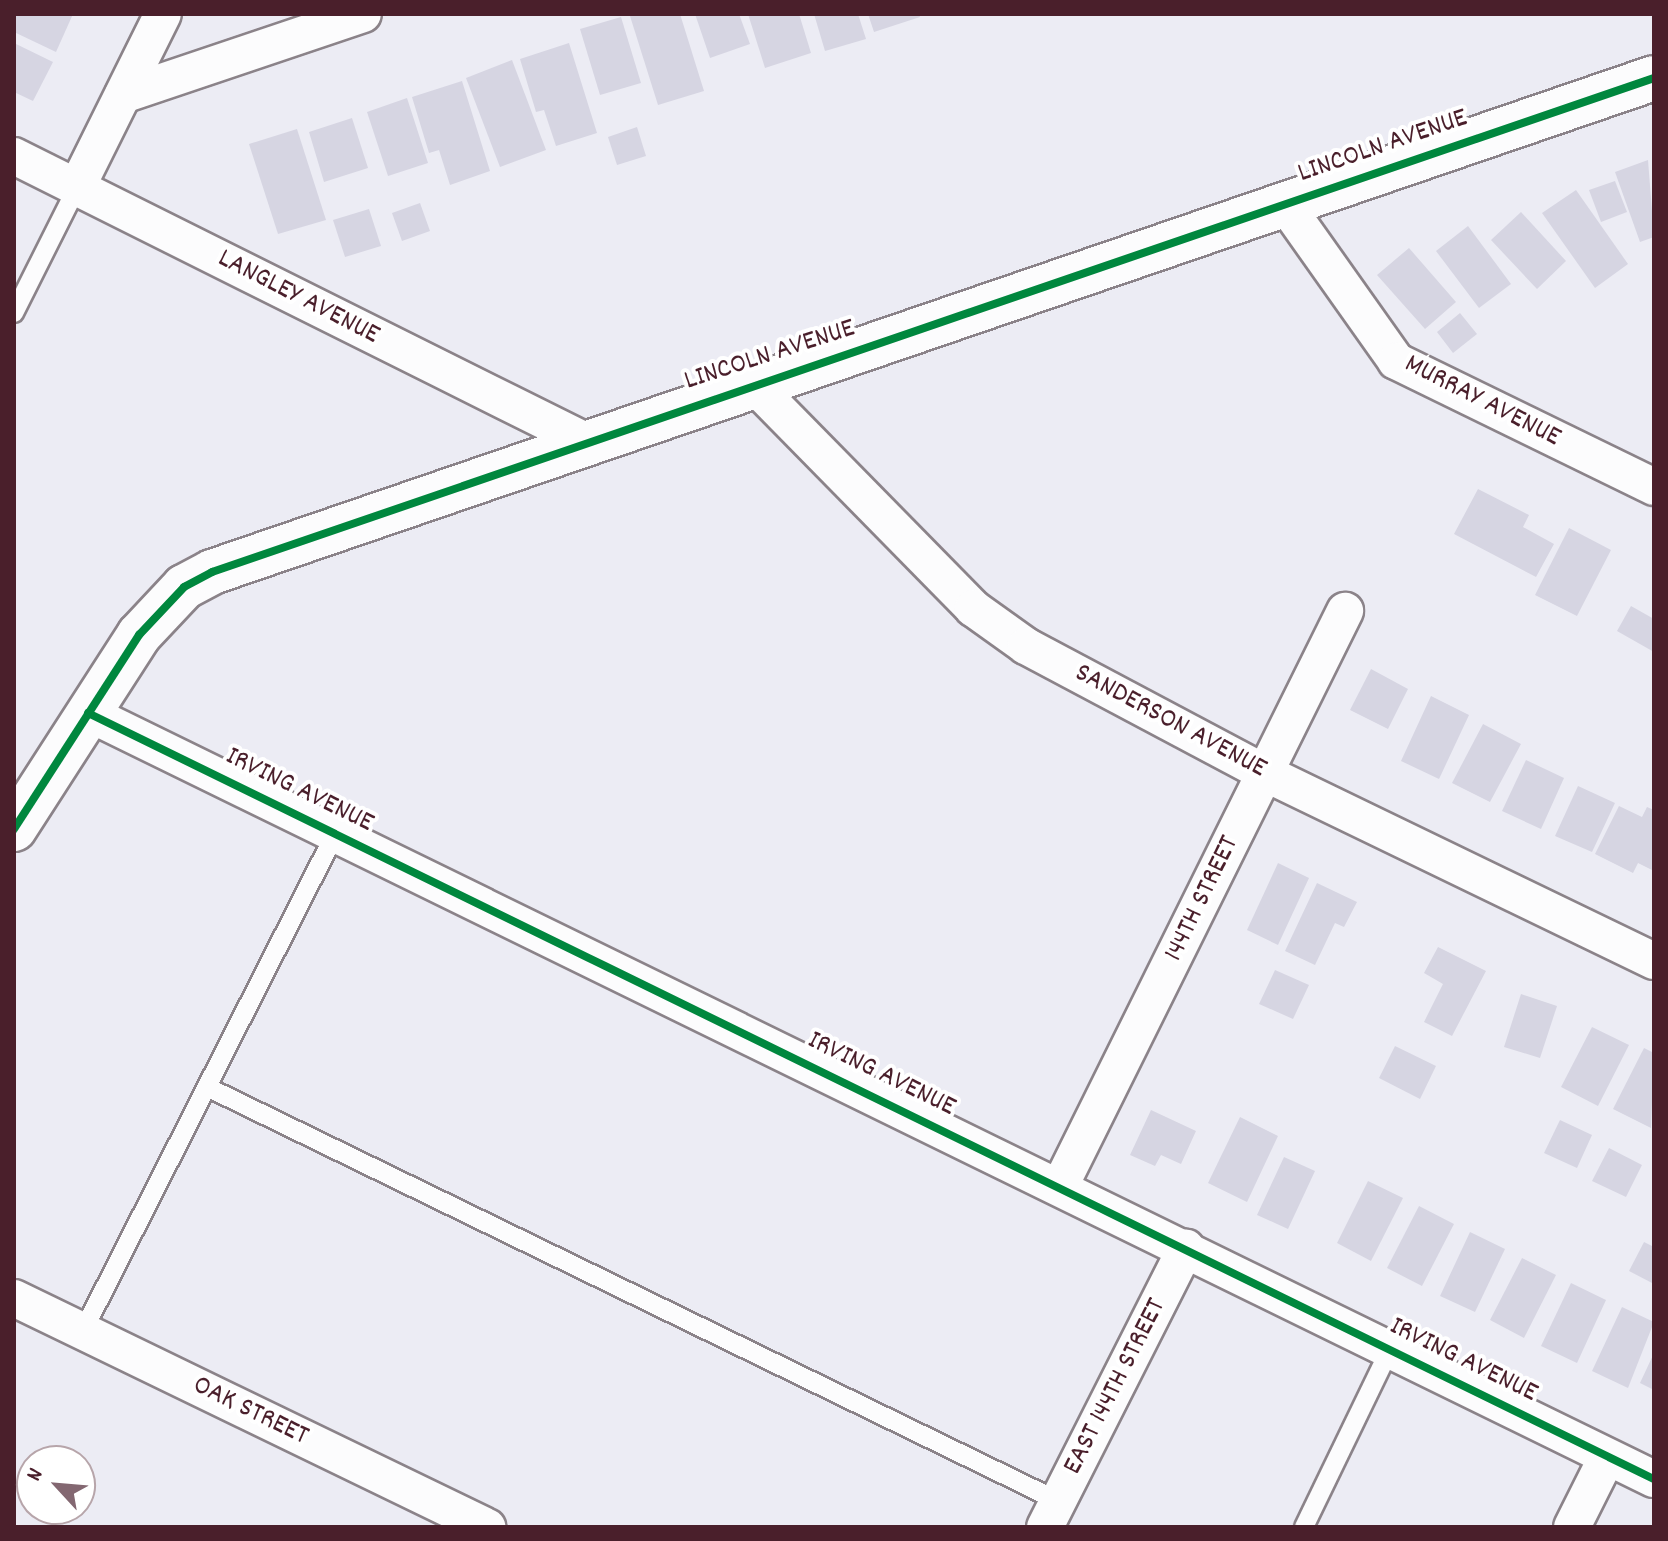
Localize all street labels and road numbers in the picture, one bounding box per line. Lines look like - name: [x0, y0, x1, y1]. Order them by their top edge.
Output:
- street label: LINCOLN AVENUE: [1294, 102, 1472, 192]
- street label: LANGLEY AVENUE: [211, 243, 385, 353]
- street label: LINCOLN AVENUE: [681, 313, 859, 399]
- street label: MURRAY AVENUE: [1398, 348, 1566, 456]
- street label: SANDERSON AVENUE: [1068, 657, 1272, 787]
- street label: IRVING AVENUE: [220, 741, 378, 841]
- street label: 144TH STREET: [1158, 831, 1248, 967]
- street label: IRVING AVENUE: [802, 1025, 960, 1125]
- street label: EAST 144TH STREET: [1057, 1293, 1175, 1481]
- street label: IRVING AVENUE: [1384, 1311, 1542, 1411]
- street label: OAK STREET: [187, 1370, 313, 1454]

